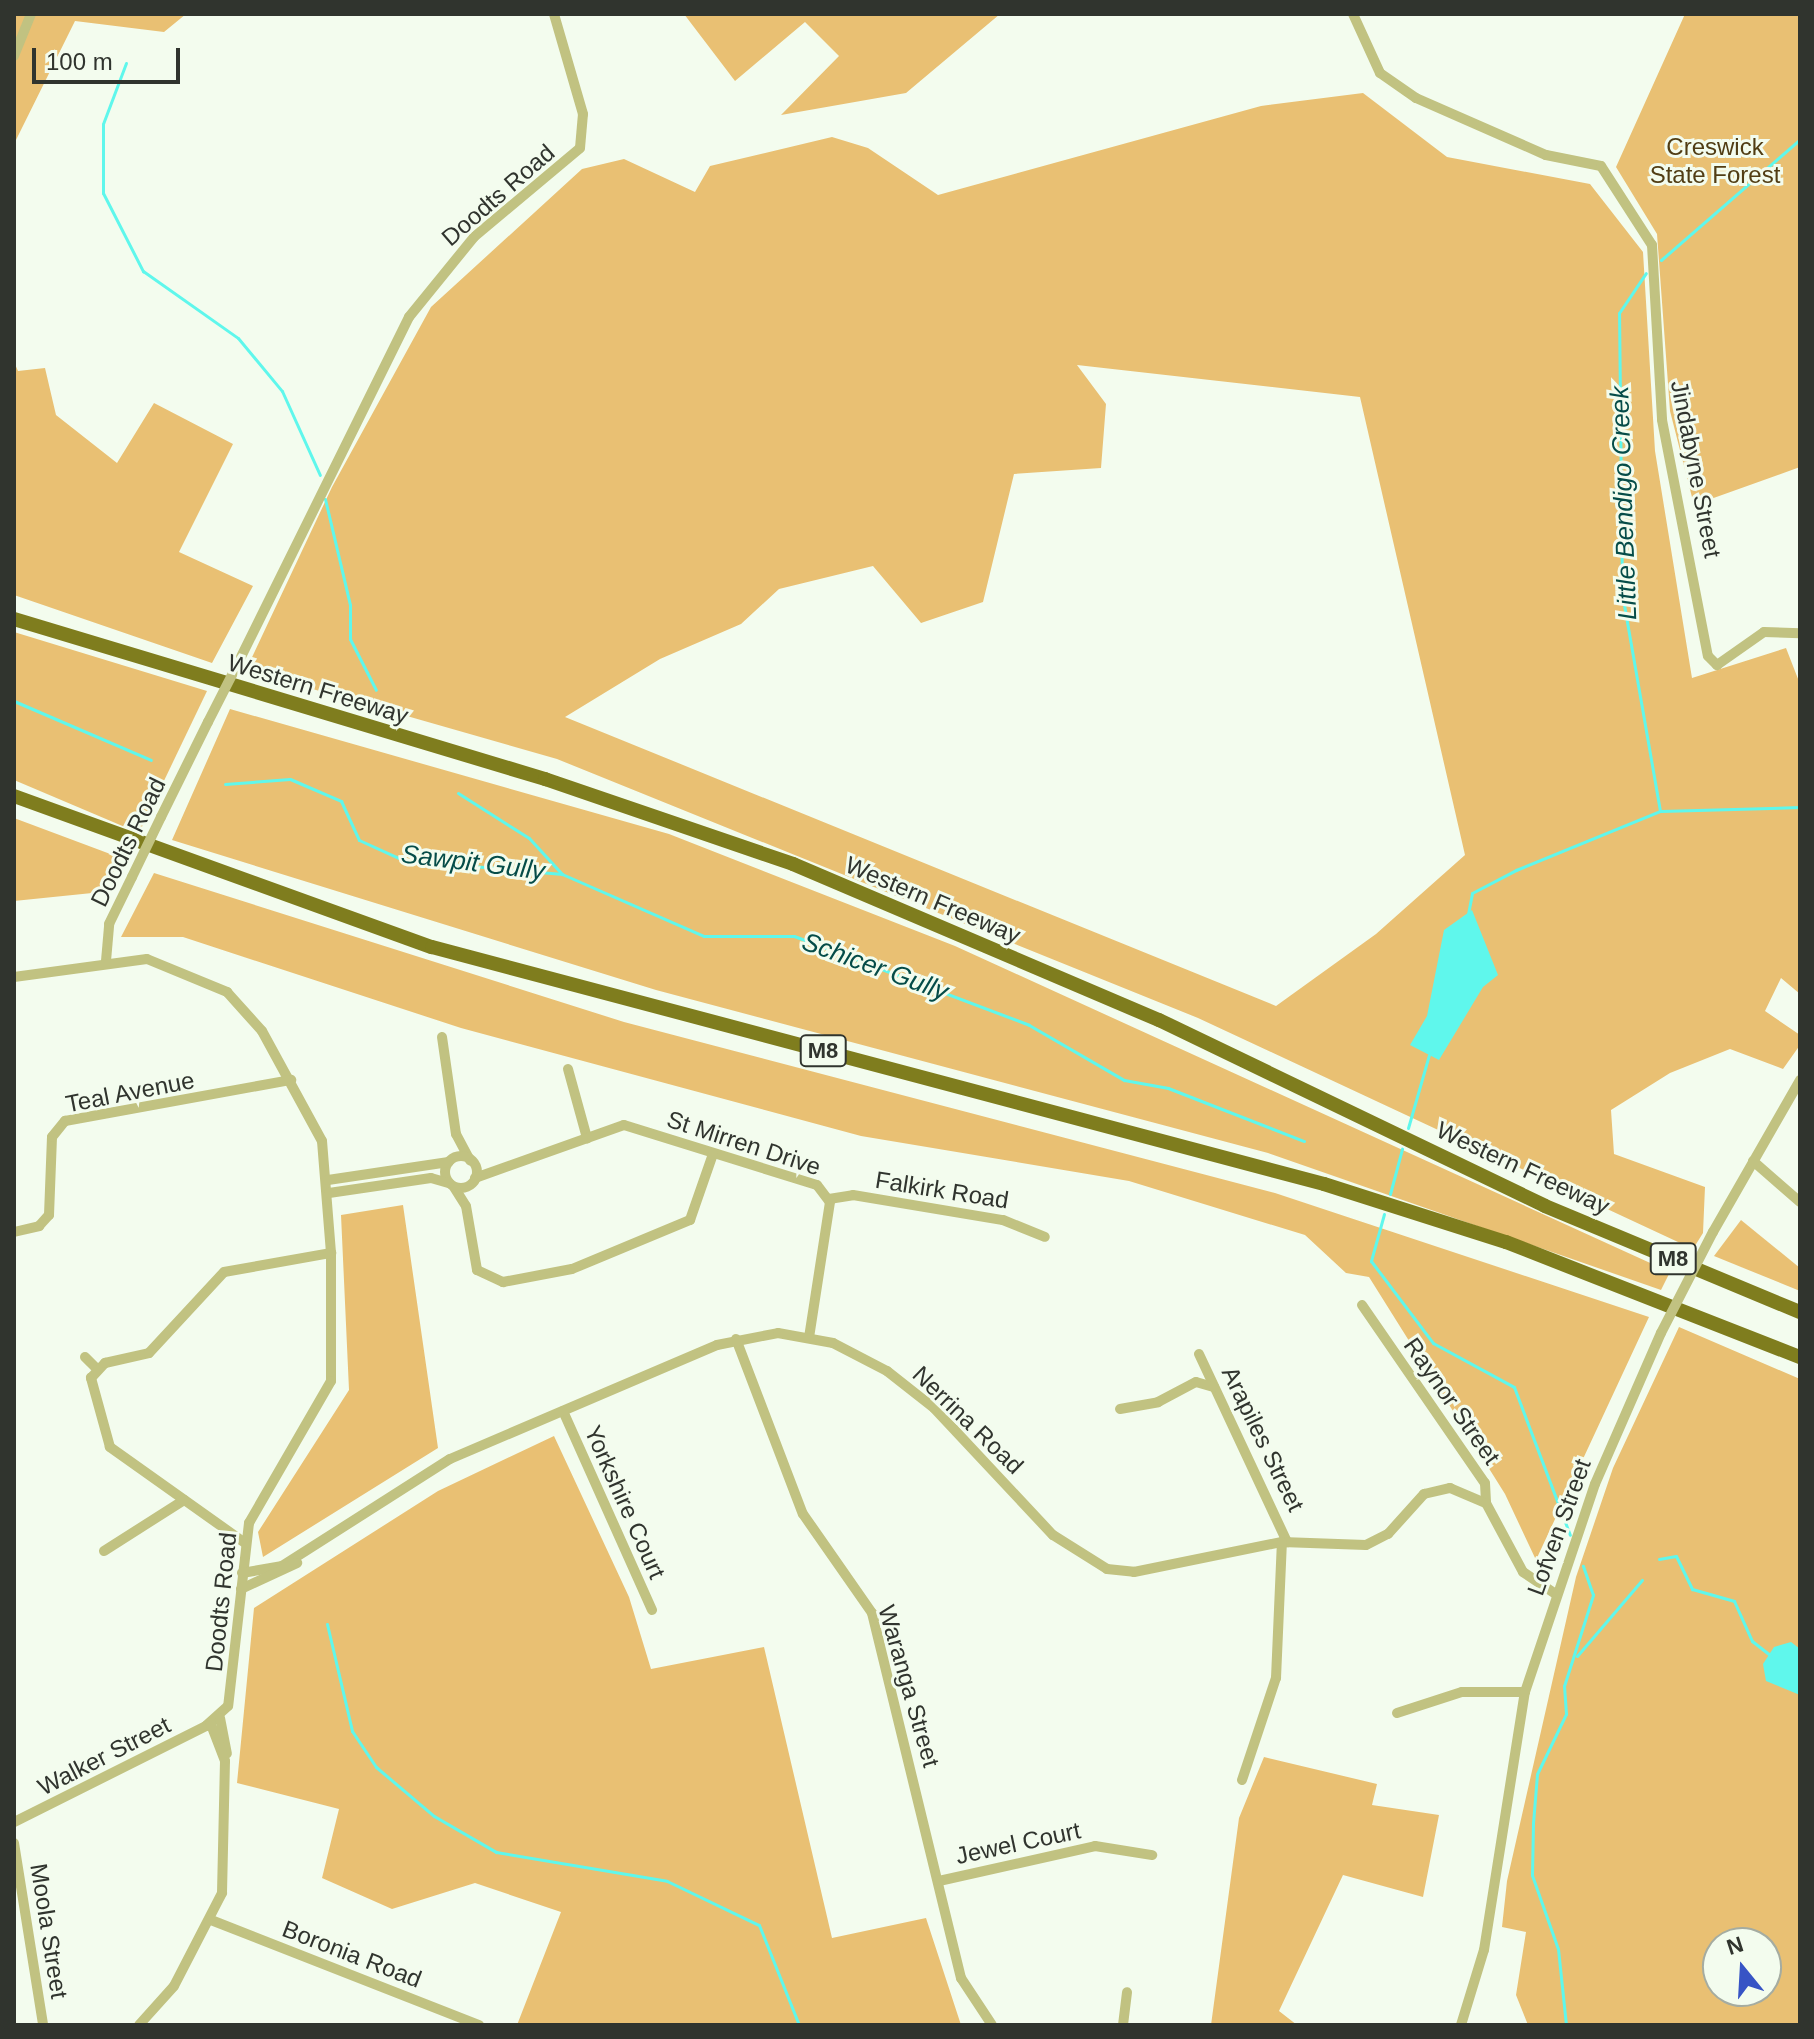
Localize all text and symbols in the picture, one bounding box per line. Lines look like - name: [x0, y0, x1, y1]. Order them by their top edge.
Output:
- scale bar: [36, 32, 184, 82]
- text: 100 m: [46, 48, 113, 75]
- park label: Creswick State Forest: [1650, 133, 1780, 189]
- street label: Doodts Road: [436, 138, 560, 252]
- street label: Jindabyne Street: [1665, 378, 1727, 560]
- water label: Little Bendigo Creek: [1604, 385, 1644, 621]
- street label: Western Freeway: [224, 648, 412, 730]
- street label: Doodts Road: [84, 773, 172, 911]
- water label: Sawpit Gully: [399, 839, 547, 887]
- street label: Western Freeway: [841, 850, 1025, 950]
- water label: Schicer Gully: [798, 926, 952, 1008]
- road number: M8: [799, 1033, 847, 1069]
- street label: Teal Avenue: [63, 1065, 197, 1119]
- street label: St Mirren Drive: [663, 1105, 825, 1181]
- street label: Western Freeway: [1432, 1115, 1614, 1221]
- street label: Falkirk Road: [873, 1165, 1011, 1215]
- road number: M8: [1649, 1241, 1697, 1277]
- street label: Raynor Street: [1398, 1332, 1506, 1470]
- street label: Nerrina Road: [907, 1360, 1029, 1480]
- street label: Arapiles Street: [1216, 1362, 1310, 1516]
- street label: Yorkshire Court: [578, 1421, 672, 1583]
- street label: Lofven Street: [1521, 1455, 1597, 1599]
- street label: Doodts Road: [199, 1531, 243, 1673]
- street label: Waranga Street: [872, 1602, 946, 1770]
- street label: Walker Street: [33, 1710, 175, 1802]
- street label: Jewel Court: [953, 1816, 1083, 1870]
- street label: Moola Street: [24, 1862, 74, 2000]
- street label: Boronia Road: [278, 1914, 426, 1994]
- north arrow: [1702, 1927, 1782, 2007]
- text: N: [1724, 1931, 1746, 1960]

